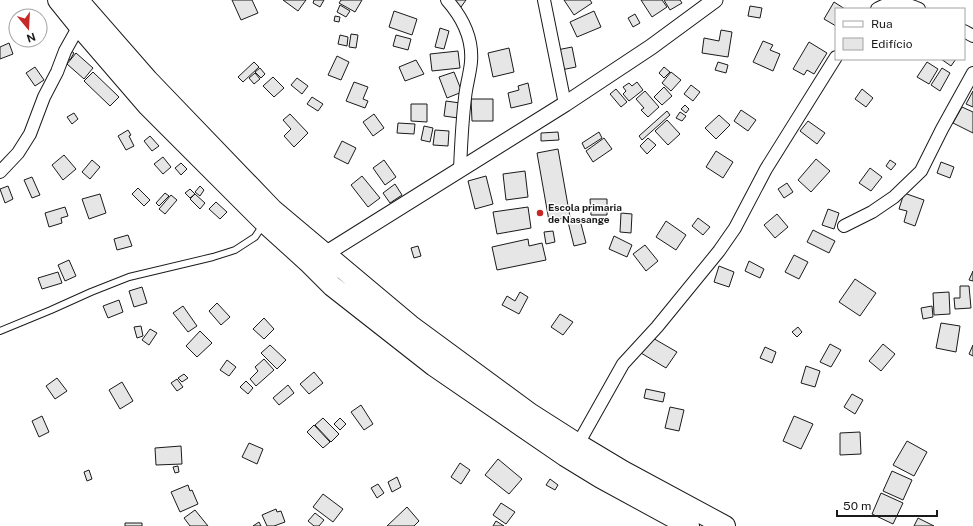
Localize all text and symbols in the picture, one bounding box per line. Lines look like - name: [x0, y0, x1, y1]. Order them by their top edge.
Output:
- north arrow: [8, 8, 48, 48]
- legend: [835, 8, 965, 60]
- text: Rua: [871, 17, 893, 31]
- text: N: [25, 30, 37, 45]
- text: Edifício: [871, 37, 913, 51]
- place label: Escola primaria de Nassange: [548, 201, 622, 225]
- marker: Escola primaria de Nassange: [535, 208, 545, 218]
- scale bar: [837, 492, 937, 518]
- text: 50 m: [843, 499, 871, 513]

